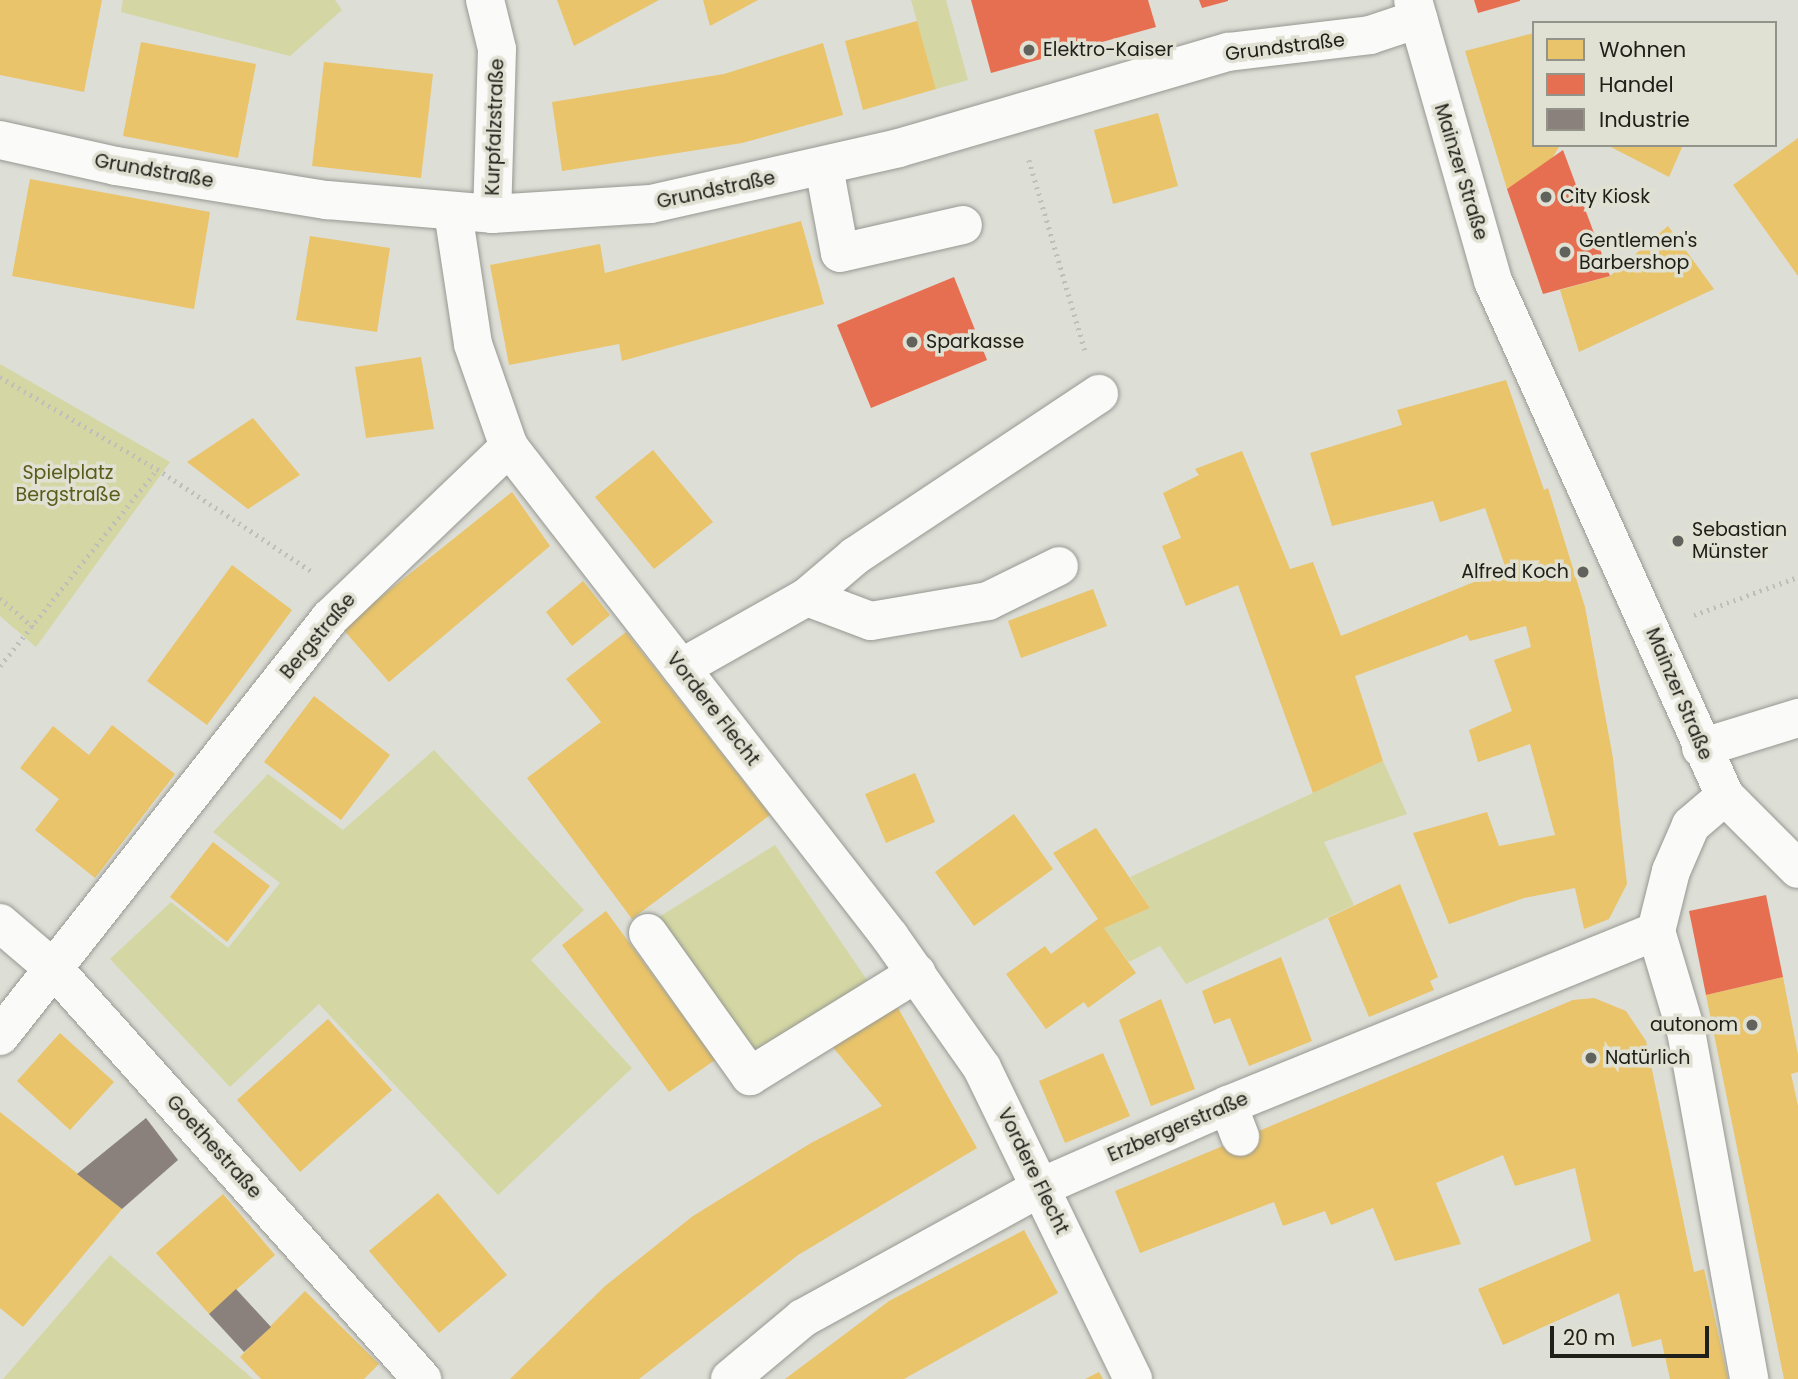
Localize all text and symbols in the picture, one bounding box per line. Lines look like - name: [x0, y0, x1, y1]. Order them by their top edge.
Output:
- legend: [1532, 21, 1777, 147]
- street label: Grundstraße: [1224, 28, 1346, 66]
- text: Wohnen: [1599, 35, 1686, 64]
- place label: Elektro-Kaiser: [1043, 39, 1173, 61]
- marker: Elektro-Kaiser: [1021, 42, 1037, 58]
- street label: Kurpfalzstraße: [481, 58, 509, 196]
- text: Handel: [1599, 70, 1674, 99]
- street label: Mainzer Straße: [1429, 101, 1493, 243]
- text: Industrie: [1599, 105, 1690, 134]
- street label: Grundstraße: [93, 149, 215, 193]
- street label: Grundstraße: [655, 166, 777, 214]
- place label: City Kiosk: [1560, 186, 1650, 208]
- marker: City Kiosk: [1538, 189, 1554, 205]
- place label: Gentlemen's Barbershop: [1579, 230, 1698, 274]
- marker: Gentlemen's Barbershop: [1557, 244, 1573, 260]
- place label: Sparkasse: [926, 331, 1024, 353]
- marker: Sparkasse: [904, 334, 920, 350]
- park label: Spielplatz Bergstraße: [16, 462, 120, 506]
- place label: Sebastian Münster: [1692, 519, 1787, 563]
- marker: Sebastian Münster: [1670, 533, 1686, 549]
- place label: Alfred Koch: [1461, 561, 1569, 583]
- marker: Alfred Koch: [1575, 564, 1591, 580]
- street label: Bergstraße: [276, 589, 360, 683]
- street label: Mainzer Straße: [1641, 624, 1717, 764]
- street label: Vordere Flecht: [662, 648, 764, 770]
- place label: autonom: [1650, 1014, 1738, 1036]
- marker: autonom: [1744, 1017, 1760, 1033]
- place label: Natürlich: [1605, 1047, 1690, 1069]
- marker: Natürlich: [1583, 1050, 1599, 1066]
- street label: Erzbergerstraße: [1104, 1087, 1252, 1167]
- street label: Goethestraße: [162, 1091, 266, 1203]
- street label: Vordere Flecht: [993, 1104, 1073, 1238]
- scale bar: [1553, 1312, 1712, 1356]
- text: 20 m: [1563, 1323, 1616, 1352]

